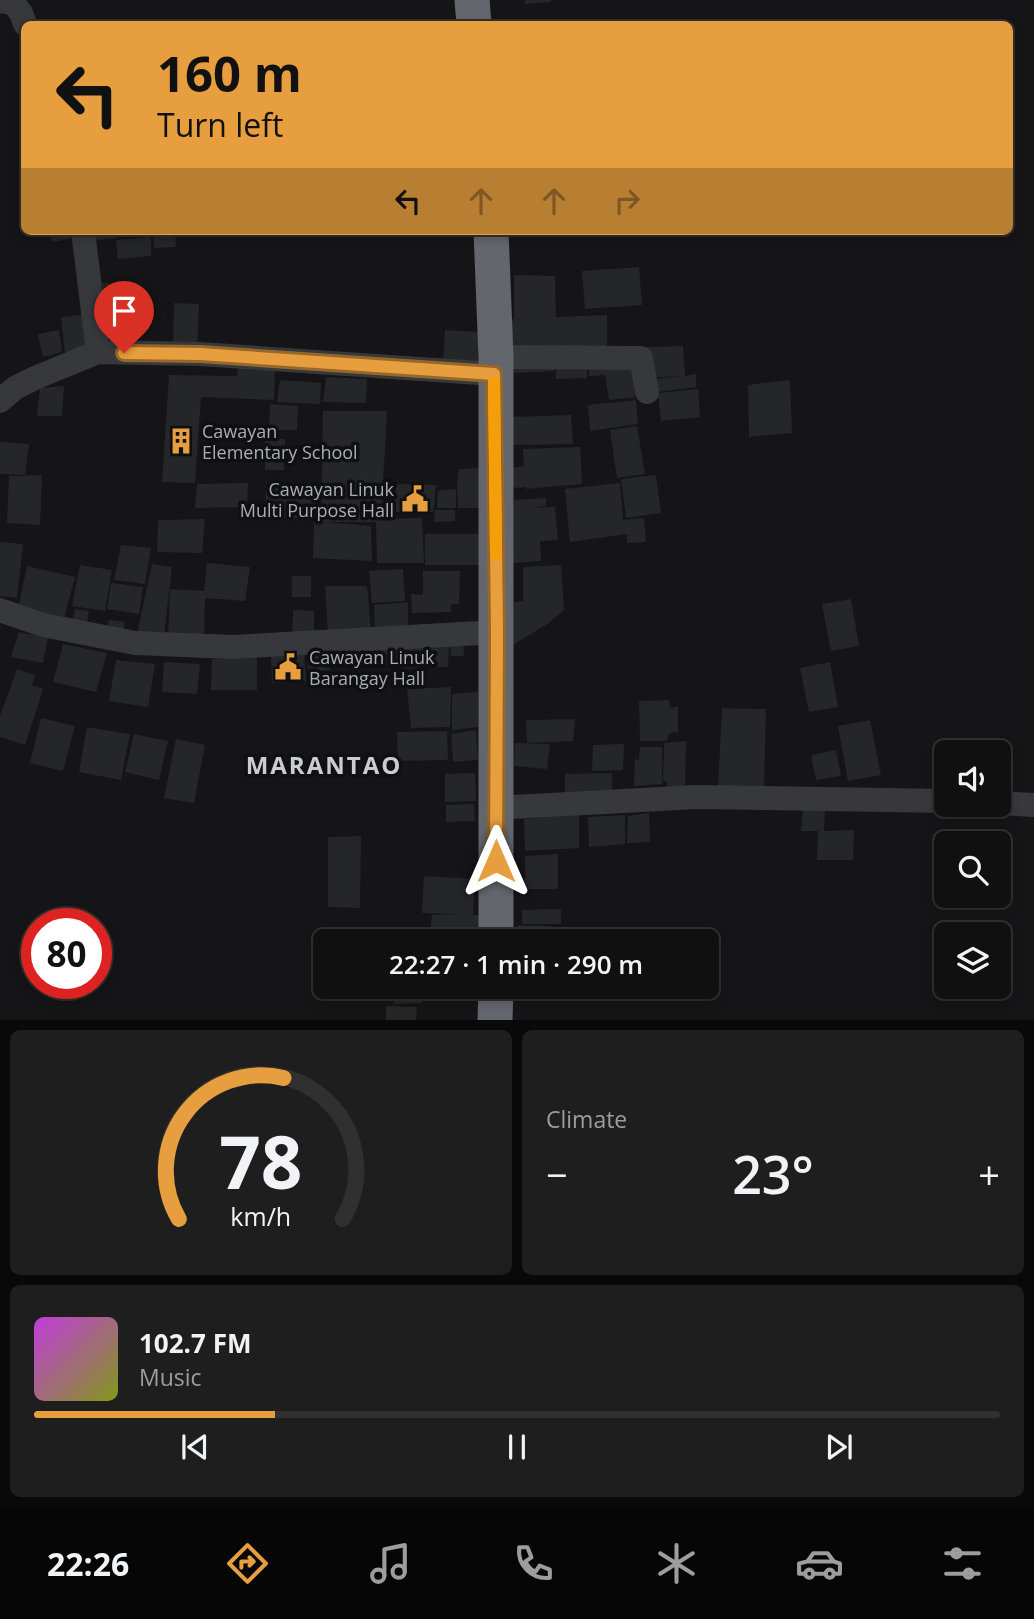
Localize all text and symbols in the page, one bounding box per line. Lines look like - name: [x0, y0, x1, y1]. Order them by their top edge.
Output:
- text: 160 m: [157, 40, 302, 106]
- icon: left: [42, 49, 133, 140]
- text: Turn left: [157, 103, 283, 146]
- icon: left: [389, 182, 427, 220]
- icon: ahead: [462, 182, 500, 220]
- icon: ahead: [535, 182, 573, 220]
- icon: right: [608, 182, 646, 220]
- pin: [94, 281, 154, 353]
- icon: arrive: [105, 292, 143, 330]
- place label: Cawayan Elementary School: [202, 419, 358, 464]
- building icon: Cawayan Elementary School: [166, 426, 196, 456]
- place label: Cawayan Linuk Multi Purpose Hall: [240, 477, 395, 522]
- public building icon: Cawayan Linuk Multi Purpose Hall: [400, 484, 430, 514]
- place label: Cawayan Linuk Barangay Hall: [309, 645, 435, 690]
- public building icon: Cawayan Linuk Barangay Hall: [273, 652, 303, 682]
- map controls: [934, 740, 1011, 999]
- button: sound: [934, 740, 1011, 817]
- district label: MARANTAO: [246, 748, 402, 781]
- position arrow: [459, 824, 533, 898]
- button: search: [934, 831, 1011, 908]
- speed limit sign: 80: [21, 908, 112, 999]
- button: layers: [934, 922, 1011, 999]
- text: 22:27 · 1 min · 290 m: [389, 946, 643, 982]
- text: Climate: [546, 1103, 627, 1135]
- text: 78: [219, 1111, 303, 1210]
- text: 23°: [732, 1138, 814, 1209]
- text: −: [546, 1148, 568, 1200]
- text: +: [978, 1148, 1000, 1200]
- text: km/h: [231, 1198, 291, 1232]
- text: 102.7 FM: [139, 1325, 251, 1361]
- text: Music: [139, 1361, 202, 1393]
- icon: previous: [176, 1428, 214, 1466]
- icon: pause: [498, 1428, 536, 1466]
- icon: next: [820, 1428, 858, 1466]
- icon: directions: [223, 1539, 272, 1588]
- icon: music: [366, 1539, 415, 1588]
- icon: phone: [509, 1539, 558, 1588]
- icon: climate: [652, 1539, 701, 1588]
- icon: car: [795, 1539, 844, 1588]
- icon: filters: [938, 1539, 987, 1588]
- text: 22:26: [47, 1542, 129, 1585]

